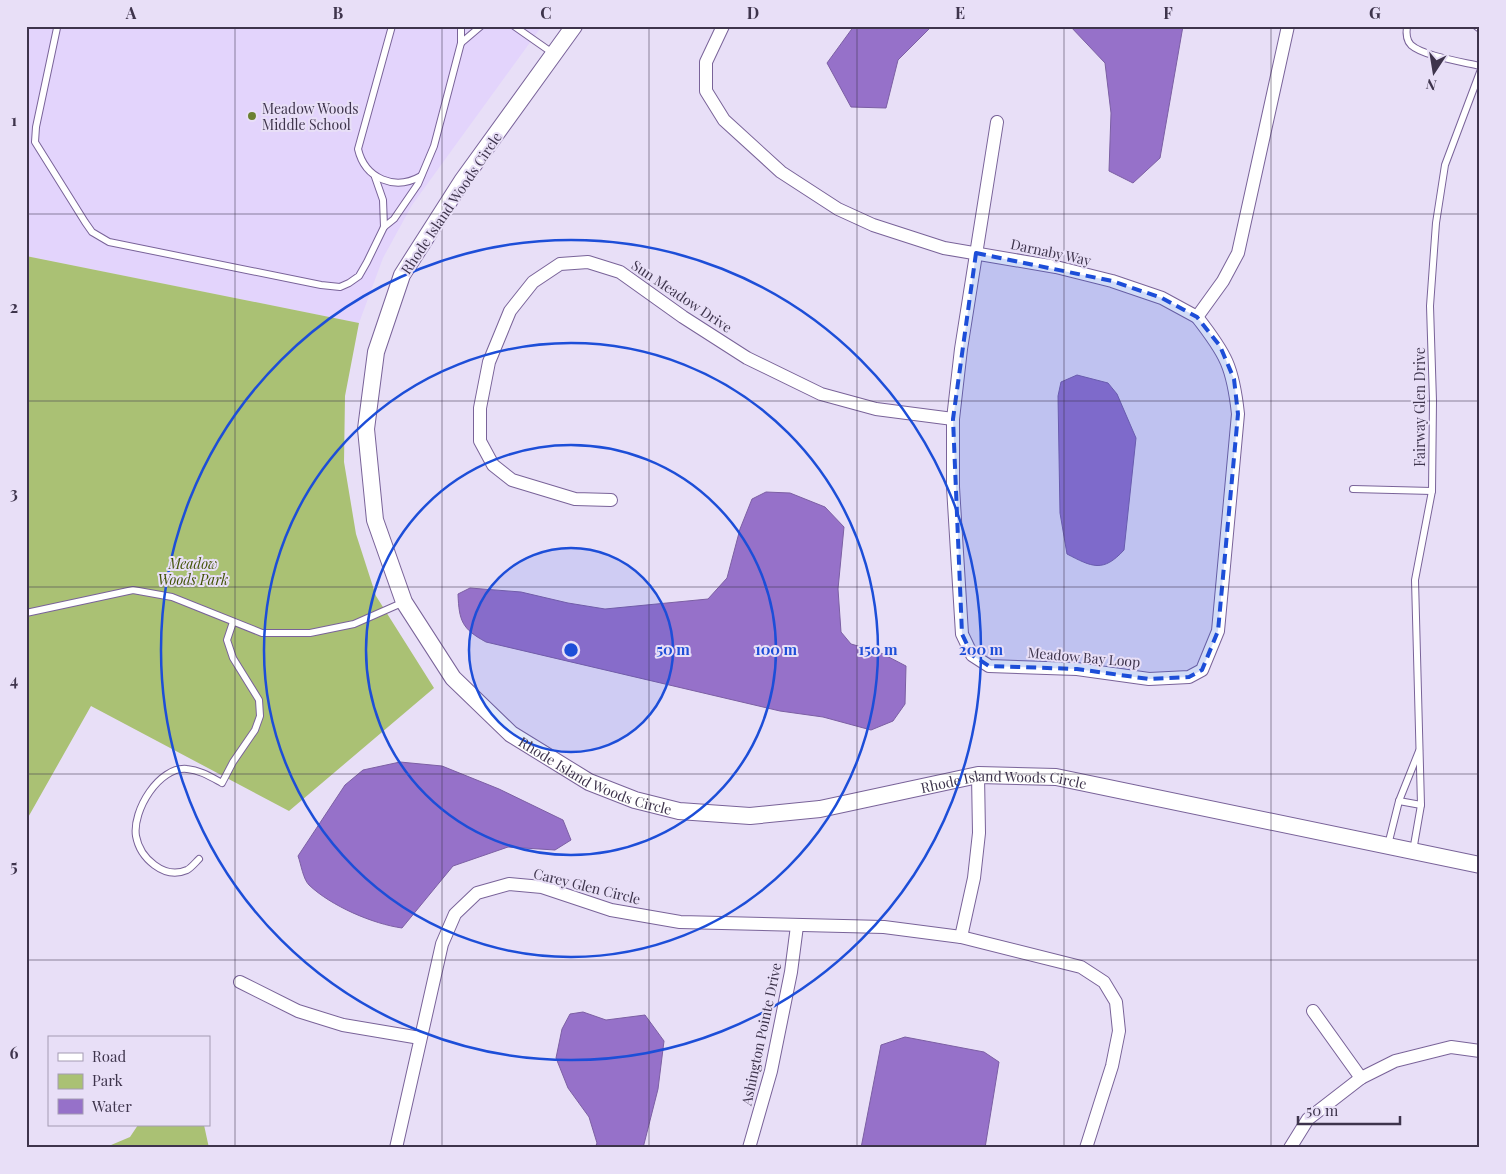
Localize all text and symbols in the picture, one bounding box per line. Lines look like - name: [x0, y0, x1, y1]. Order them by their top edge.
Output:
- text: A: [125, 2, 137, 23]
- text: B: [333, 2, 344, 23]
- text: C: [540, 2, 552, 23]
- text: D: [747, 2, 759, 23]
- text: E: [955, 2, 965, 23]
- text: F: [1163, 2, 1173, 23]
- text: G: [1369, 2, 1381, 23]
- north arrow: [1408, 48, 1458, 98]
- text: N: [1424, 75, 1438, 96]
- place label: Meadow Woods Middle School: [262, 99, 359, 134]
- text: 1: [11, 109, 17, 130]
- marker: Meadow Woods Middle School: [246, 110, 258, 122]
- street label: Rhode Island Woods Circle: [396, 128, 506, 278]
- street label: Darnaby Way: [1009, 234, 1093, 270]
- street label: Sun Meadow Drive: [628, 255, 736, 337]
- text: 2: [10, 296, 18, 317]
- street label: Fairway Glen Drive: [1410, 347, 1429, 467]
- text: 3: [10, 482, 18, 503]
- park label: Meadow Woods Park: [158, 554, 228, 589]
- text: 50 m: [656, 639, 690, 659]
- text: 100 m: [755, 639, 798, 659]
- text: 150 m: [858, 639, 898, 659]
- text: 200 m: [959, 639, 1004, 659]
- centre of rings: [562, 641, 580, 659]
- street label: Meadow Bay Loop: [1027, 643, 1141, 671]
- text: 4: [10, 669, 18, 690]
- street label: Rhode Island Woods Circle: [515, 732, 674, 818]
- street label: Rhode Island Woods Circle: [919, 766, 1088, 797]
- text: 5: [10, 855, 18, 876]
- street label: Carey Glen Circle: [531, 864, 643, 908]
- street label: Ashington Pointe Drive: [736, 961, 785, 1108]
- legend: [48, 1036, 210, 1126]
- text: 6: [10, 1042, 19, 1063]
- text: Road: [92, 1046, 126, 1066]
- text: Park: [92, 1070, 124, 1090]
- scale bar: [1298, 1094, 1401, 1126]
- text: Water: [91, 1096, 132, 1116]
- text: 50 m: [1306, 1100, 1339, 1120]

